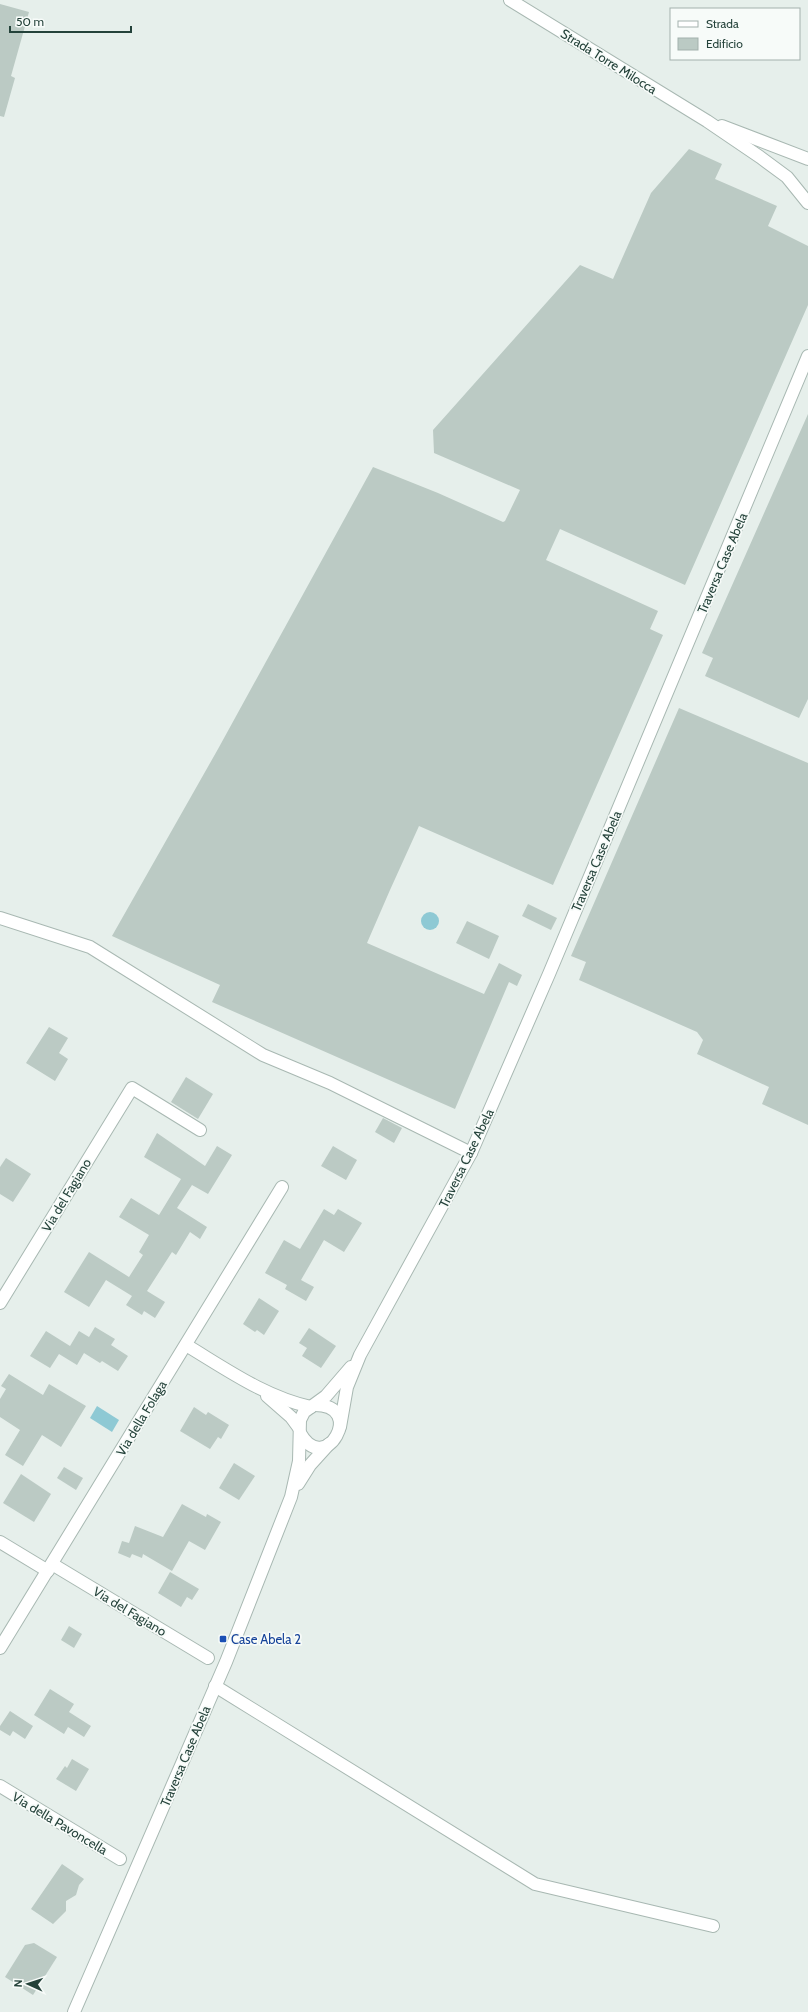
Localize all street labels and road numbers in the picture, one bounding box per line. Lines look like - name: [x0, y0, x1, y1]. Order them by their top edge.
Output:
- street label: Strada Torre Milocca: [558, 25, 661, 97]
- street label: Traversa Case Abela: [694, 510, 751, 616]
- street label: Traversa Case Abela: [568, 808, 625, 914]
- street label: Traversa Case Abela: [435, 1105, 497, 1210]
- street label: Via del Fagiano: [38, 1155, 94, 1235]
- street label: Via della Folaga: [112, 1377, 170, 1459]
- street label: Via del Fagiano: [90, 1583, 170, 1639]
- street label: Traversa Case Abela: [157, 1703, 214, 1809]
- street label: Via della Pavoncella: [9, 1788, 111, 1858]

